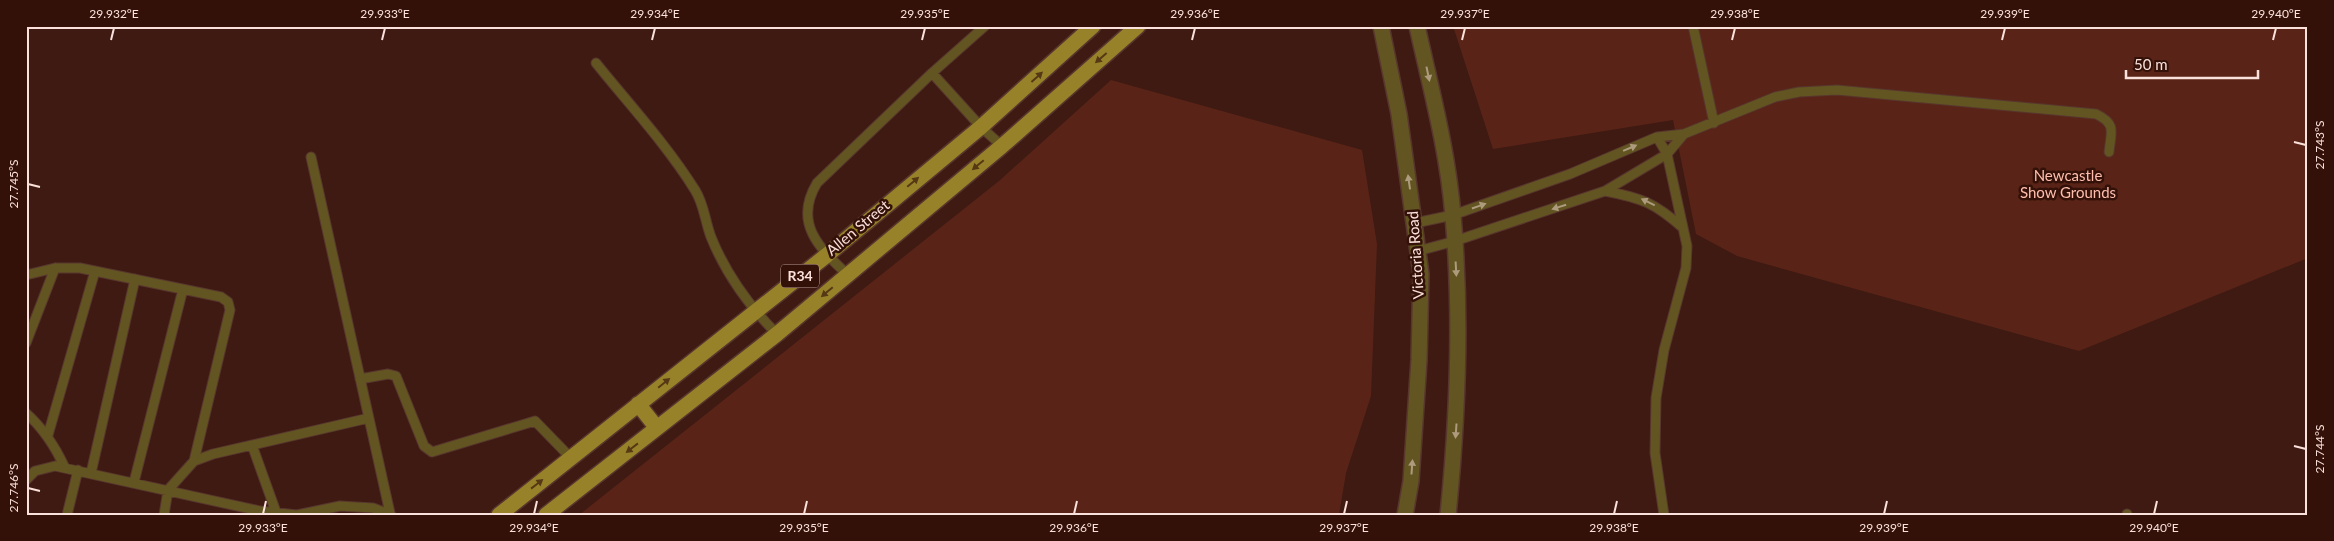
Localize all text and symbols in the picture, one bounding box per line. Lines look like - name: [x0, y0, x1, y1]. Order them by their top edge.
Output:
- text: 29.932°E: [89, 6, 139, 21]
- text: 29.933°E: [360, 6, 410, 21]
- text: 29.934°E: [630, 6, 680, 21]
- text: 29.935°E: [900, 6, 950, 21]
- text: 29.936°E: [1170, 6, 1220, 21]
- text: 29.937°E: [1440, 6, 1490, 21]
- text: 29.938°E: [1710, 6, 1760, 21]
- text: 29.939°E: [1980, 6, 2030, 21]
- text: 29.940°E: [2251, 6, 2301, 21]
- scale bar: [2126, 48, 2259, 80]
- one-way arrow: [1094, 53, 1107, 64]
- text: 50 m: [2134, 55, 2168, 73]
- one-way arrow: [1424, 66, 1432, 82]
- one-way arrow: [1030, 71, 1042, 83]
- text: 27.743°S: [2312, 120, 2327, 170]
- one-way arrow: [1623, 144, 1637, 152]
- text: 27.745°S: [6, 159, 21, 209]
- one-way arrow: [972, 160, 985, 171]
- park label: Newcastle Show Grounds: [2020, 166, 2116, 201]
- one-way arrow: [1405, 174, 1413, 190]
- one-way arrow: [906, 177, 919, 188]
- street label: Allen Street: [822, 195, 893, 259]
- one-way arrow: [1641, 198, 1655, 206]
- one-way arrow: [1471, 202, 1486, 210]
- one-way arrow: [1551, 203, 1566, 211]
- street label: Victoria Road: [1403, 210, 1427, 300]
- one-way arrow: [1453, 261, 1461, 277]
- road number: R34: [781, 264, 819, 288]
- one-way arrow: [821, 287, 834, 298]
- one-way arrow: [657, 378, 670, 389]
- one-way arrow: [1451, 424, 1459, 440]
- text: 27.744°S: [2312, 424, 2327, 474]
- one-way arrow: [625, 443, 639, 453]
- one-way arrow: [1409, 458, 1417, 474]
- text: 27.746°S: [6, 463, 21, 513]
- one-way arrow: [530, 479, 543, 490]
- text: 29.933°E: [238, 520, 288, 535]
- text: 29.934°E: [509, 520, 559, 535]
- text: 29.935°E: [779, 520, 829, 535]
- text: 29.936°E: [1049, 520, 1099, 535]
- text: 29.937°E: [1319, 520, 1369, 535]
- text: 29.938°E: [1589, 520, 1639, 535]
- text: 29.939°E: [1859, 520, 1909, 535]
- text: 29.940°E: [2129, 520, 2179, 535]

